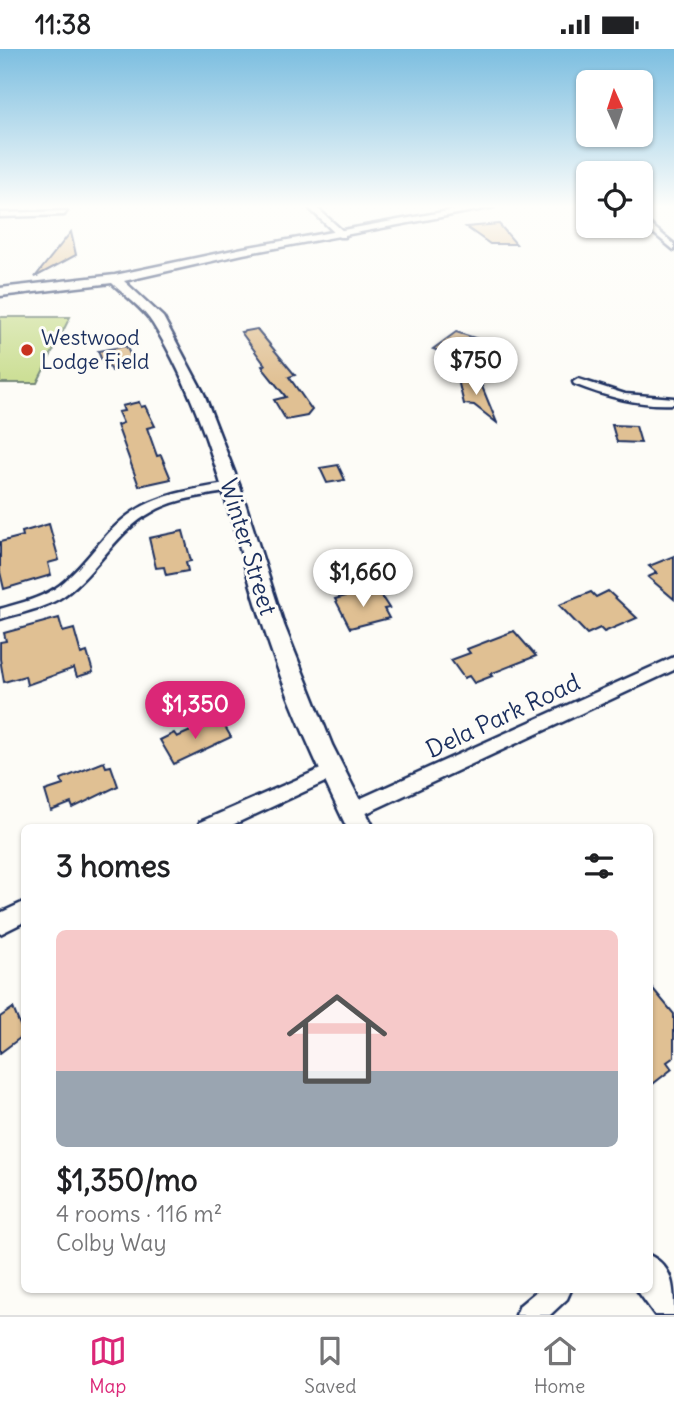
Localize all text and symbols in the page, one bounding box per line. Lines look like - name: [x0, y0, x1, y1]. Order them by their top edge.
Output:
- text: 11:38: [35, 8, 91, 41]
- north arrow: [576, 70, 653, 147]
- map controls: [576, 70, 653, 238]
- button: locate: [576, 161, 653, 238]
- place label: Westwood Lodge Field: [41, 324, 149, 375]
- pin: $750: [435, 337, 517, 397]
- marker: Westwood Lodge Field: [19, 342, 35, 358]
- text: $750: [450, 345, 502, 374]
- street label: Winter Street: [214, 475, 284, 619]
- pin: $1,660: [306, 549, 420, 609]
- text: $1,660: [329, 557, 397, 586]
- street label: Dela Park Road: [421, 666, 584, 764]
- pin: $1,350: [138, 681, 252, 741]
- text: $1,350: [161, 689, 229, 718]
- text: 3 homes: [56, 847, 170, 885]
- icon: filters: [580, 847, 618, 885]
- icon: home: [274, 976, 400, 1102]
- text: $1,350/mo: [56, 1161, 198, 1199]
- text: 4 rooms · 116 m²: [56, 1199, 222, 1228]
- text: Colby Way: [56, 1228, 166, 1257]
- tab: Map: [89, 1332, 127, 1398]
- tab: Saved: [304, 1332, 356, 1398]
- tab: Home: [534, 1332, 585, 1398]

